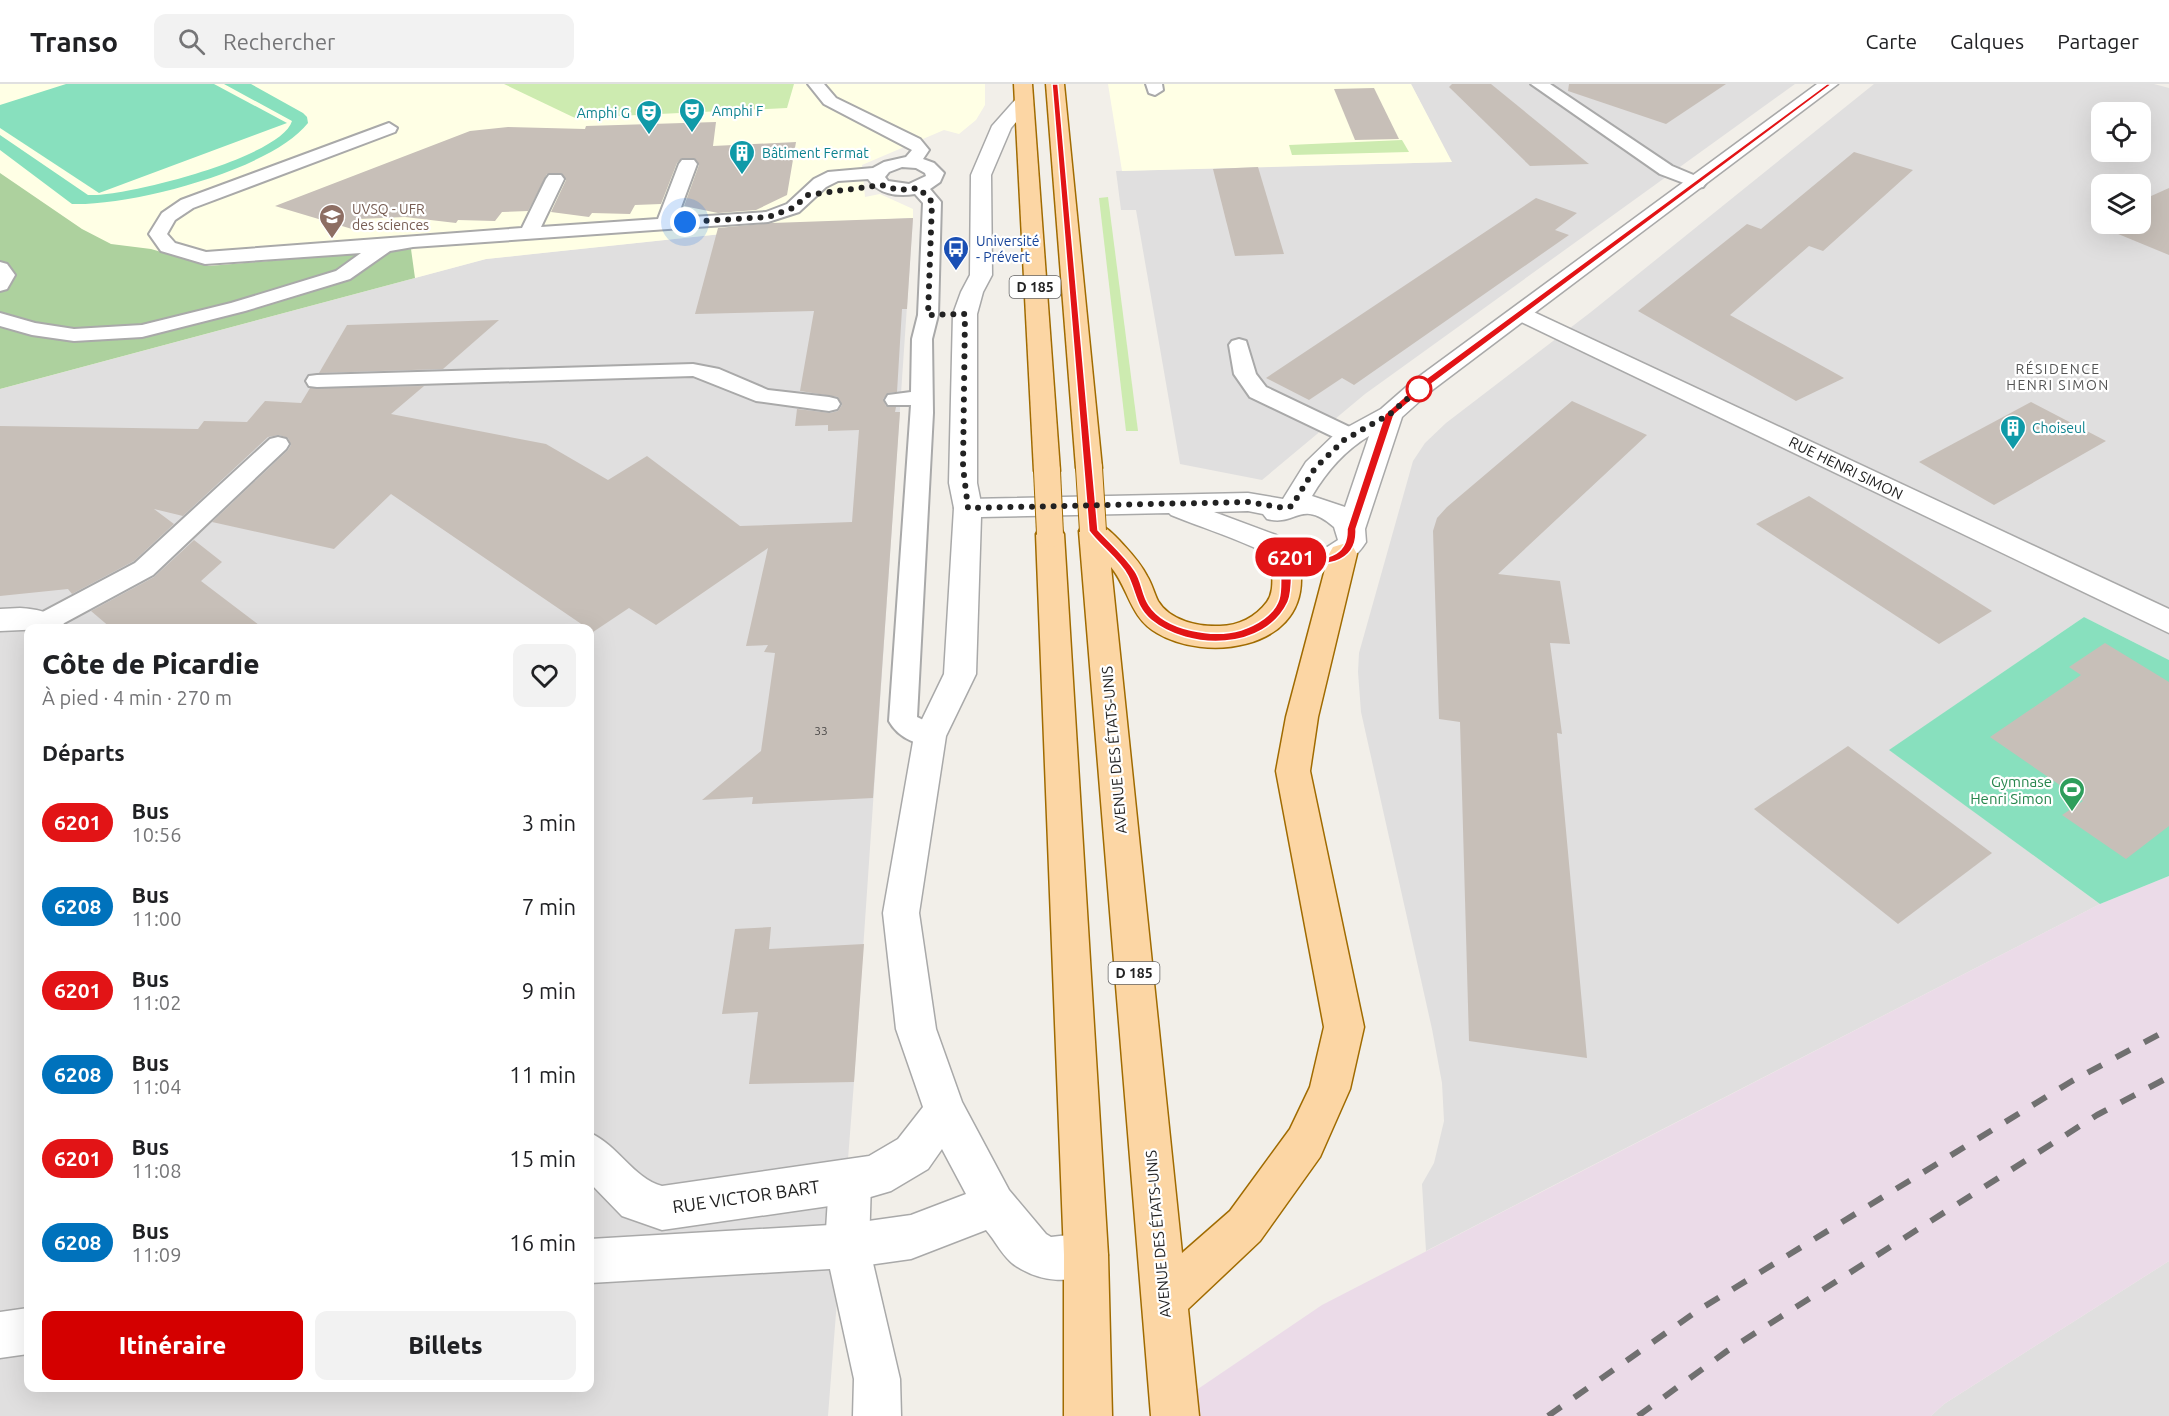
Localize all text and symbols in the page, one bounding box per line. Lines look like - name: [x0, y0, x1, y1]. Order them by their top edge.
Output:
- search box: [154, 14, 574, 68]
- icon: search: [175, 25, 208, 58]
- text: Transo: [30, 26, 118, 57]
- text: Rechercher: [223, 29, 335, 54]
- text: Carte: [1866, 29, 1917, 53]
- text: Calques: [1950, 29, 2024, 53]
- text: Partager: [2057, 29, 2139, 53]
- theatre icon: Amphi F: [677, 96, 707, 134]
- theatre icon: Amphi G: [634, 98, 664, 136]
- map controls: [2091, 102, 2151, 234]
- button: locate: [2091, 102, 2151, 162]
- place label: Amphi F: [712, 103, 763, 119]
- place label: Amphi G: [577, 105, 630, 121]
- building icon: Bâtiment Fermat: [727, 138, 757, 176]
- place label: Bâtiment Fermat: [762, 145, 869, 161]
- button: layers: [2091, 174, 2151, 234]
- place label: UVSQ - UFR des sciences: [352, 201, 429, 233]
- school or university icon: UVSQ - UFR des sciences: [317, 202, 347, 240]
- your location: [670, 207, 700, 237]
- place label: Université - Prévert: [976, 233, 1039, 265]
- bus stop icon: Université - Prévert: [941, 234, 971, 272]
- road number: D 185: [1010, 276, 1060, 298]
- district label: RÉSIDENCE HENRI SIMON: [2006, 360, 2110, 393]
- unlabelled marker: [1406, 376, 1432, 402]
- building icon: Choiseul: [1998, 413, 2028, 451]
- place label: Choiseul: [2032, 420, 2086, 436]
- street label: RUE HENRI SIMON: [1786, 433, 1906, 503]
- line badge: 6201: [1249, 538, 1333, 576]
- text: 6201: [1267, 545, 1315, 569]
- button: heart: [513, 644, 576, 707]
- text: Côte de Picardie: [42, 648, 260, 679]
- street label: AVENUE DES ÉTATS-UNIS: [1098, 665, 1130, 834]
- text: À pied · 4 min · 270 m: [42, 686, 232, 709]
- house number: 33: [814, 724, 828, 737]
- text: Départs: [42, 740, 125, 765]
- place label: Gymnase Henri Simon: [1970, 773, 2052, 807]
- sports icon: Gymnase Henri Simon: [2057, 775, 2087, 813]
- text: Bus: [131, 798, 169, 823]
- text: 6201: [54, 810, 101, 834]
- text: 3 min: [522, 810, 576, 835]
- text: 10:56: [131, 823, 181, 846]
- text: Bus: [131, 882, 169, 907]
- text: 6208: [54, 894, 101, 918]
- text: 7 min: [522, 894, 576, 919]
- text: 11:00: [131, 907, 181, 930]
- road number: D 185: [1108, 962, 1160, 984]
- text: Bus: [131, 966, 169, 991]
- text: 6201: [54, 978, 101, 1002]
- text: 9 min: [522, 978, 576, 1003]
- text: 11:02: [131, 991, 181, 1014]
- text: Bus: [131, 1050, 169, 1075]
- text: 6208: [54, 1062, 101, 1086]
- text: 11 min: [509, 1062, 576, 1087]
- text: 11:04: [131, 1075, 181, 1098]
- text: Bus: [131, 1134, 169, 1159]
- text: 6201: [54, 1146, 101, 1170]
- text: 15 min: [509, 1146, 576, 1171]
- street label: AVENUE DES ÉTATS-UNIS: [1142, 1149, 1174, 1318]
- text: 11:08: [131, 1159, 181, 1182]
- street label: RUE VICTOR BART: [671, 1176, 821, 1216]
- text: Bus: [131, 1218, 169, 1243]
- text: 6208: [54, 1230, 101, 1254]
- text: 16 min: [509, 1230, 576, 1255]
- text: 11:09: [131, 1243, 181, 1266]
- button: Itinéraire: [42, 1311, 303, 1380]
- button: Billets: [315, 1311, 576, 1380]

